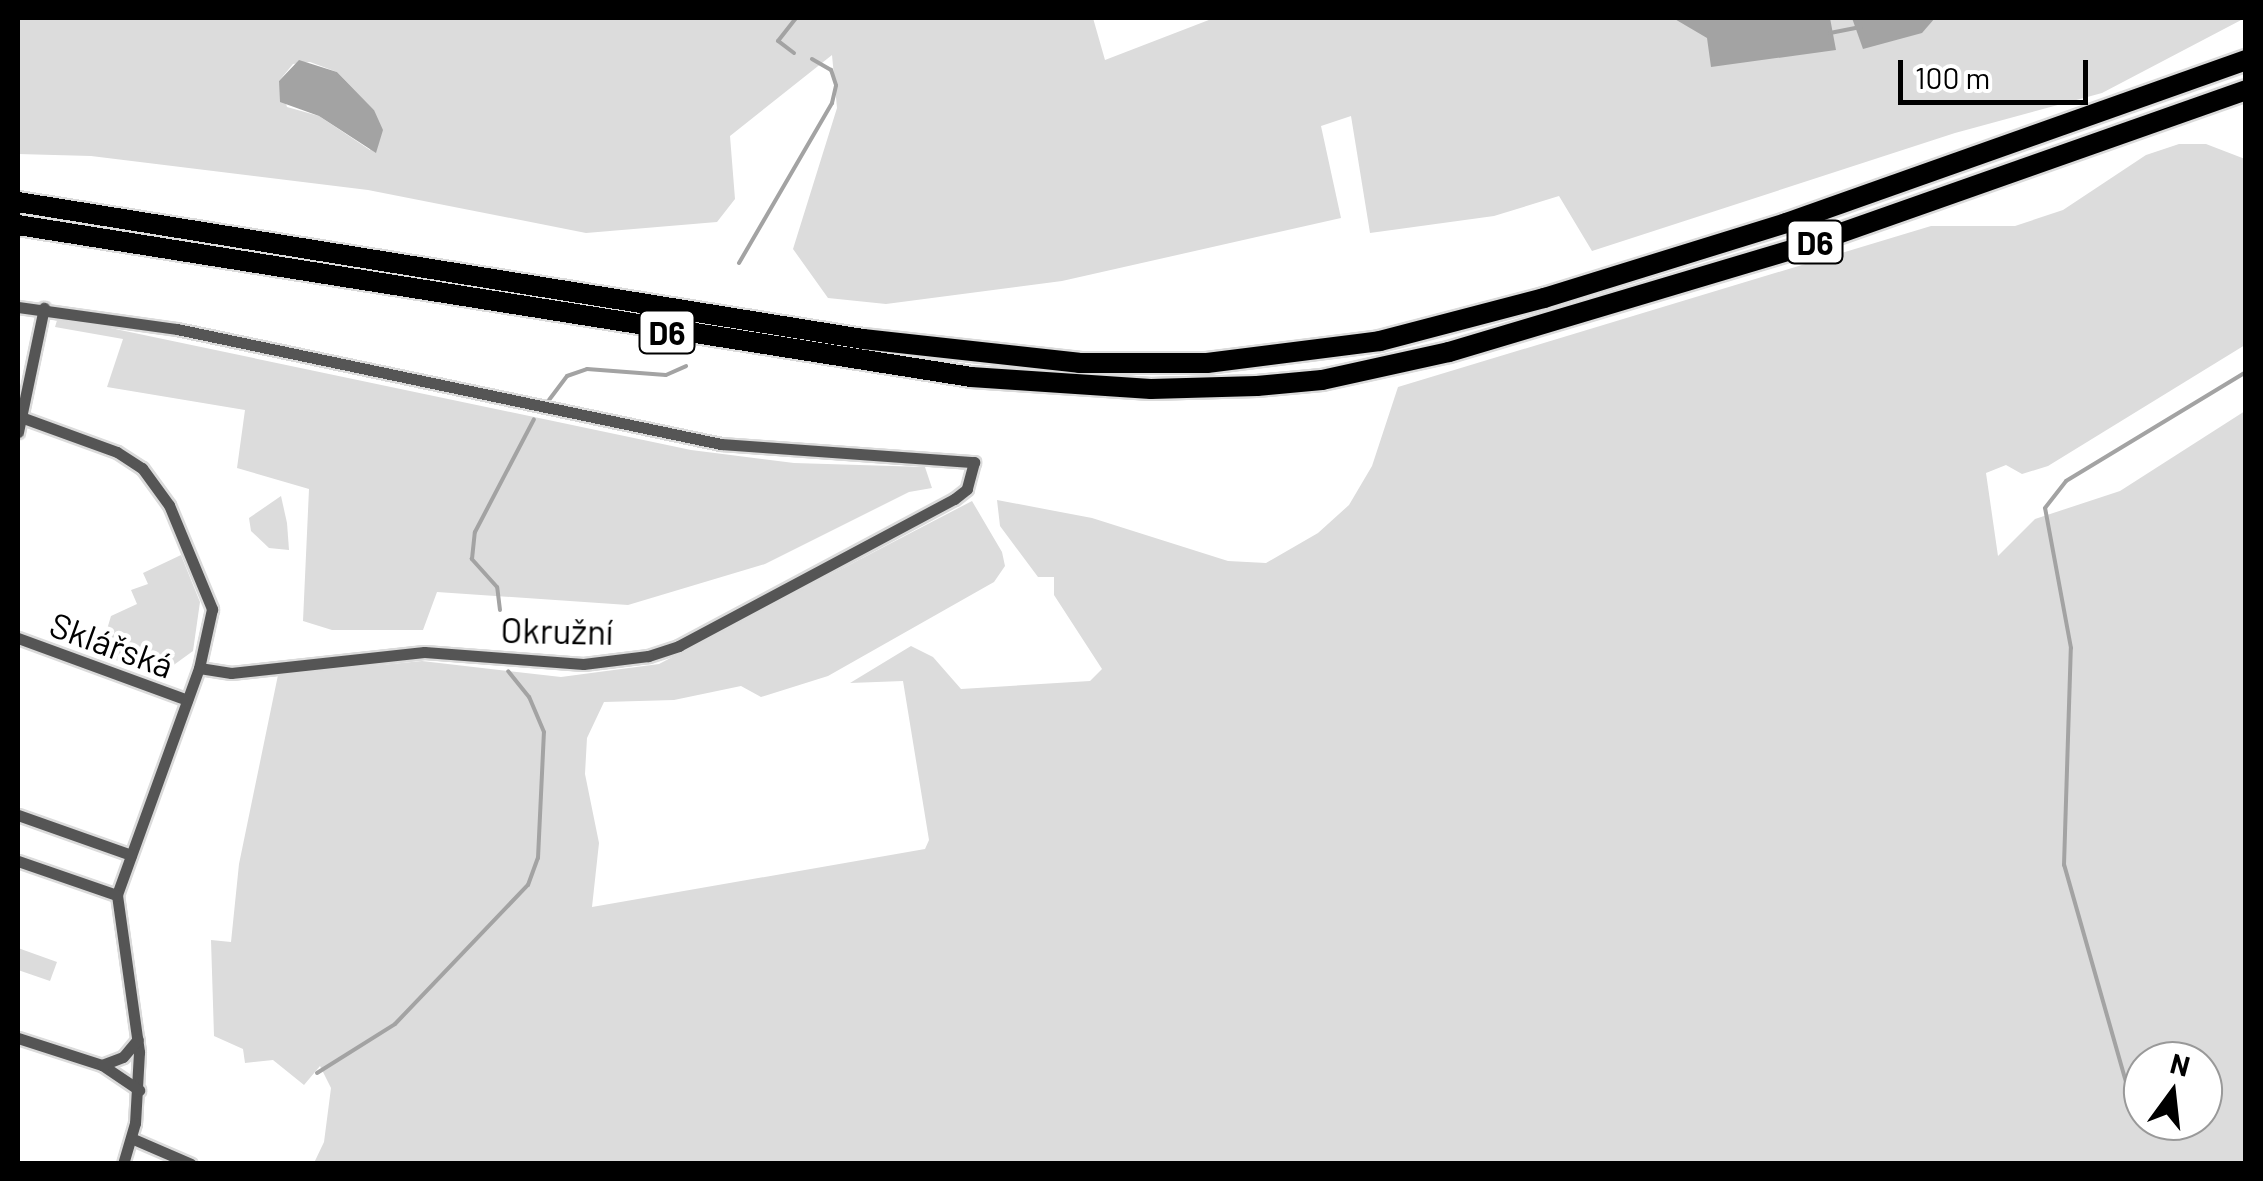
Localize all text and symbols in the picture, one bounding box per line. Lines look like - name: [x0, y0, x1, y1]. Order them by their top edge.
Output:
- scale bar: [1903, 40, 2093, 102]
- text: 100 m: [1915, 59, 1990, 95]
- road number: D6: [1785, 215, 1845, 269]
- road number: D6: [637, 305, 697, 359]
- street label: Sklářská: [44, 602, 180, 686]
- street label: Okružní: [500, 608, 614, 652]
- north arrow: [2123, 1041, 2223, 1141]
- text: N: [2167, 1045, 2194, 1083]

